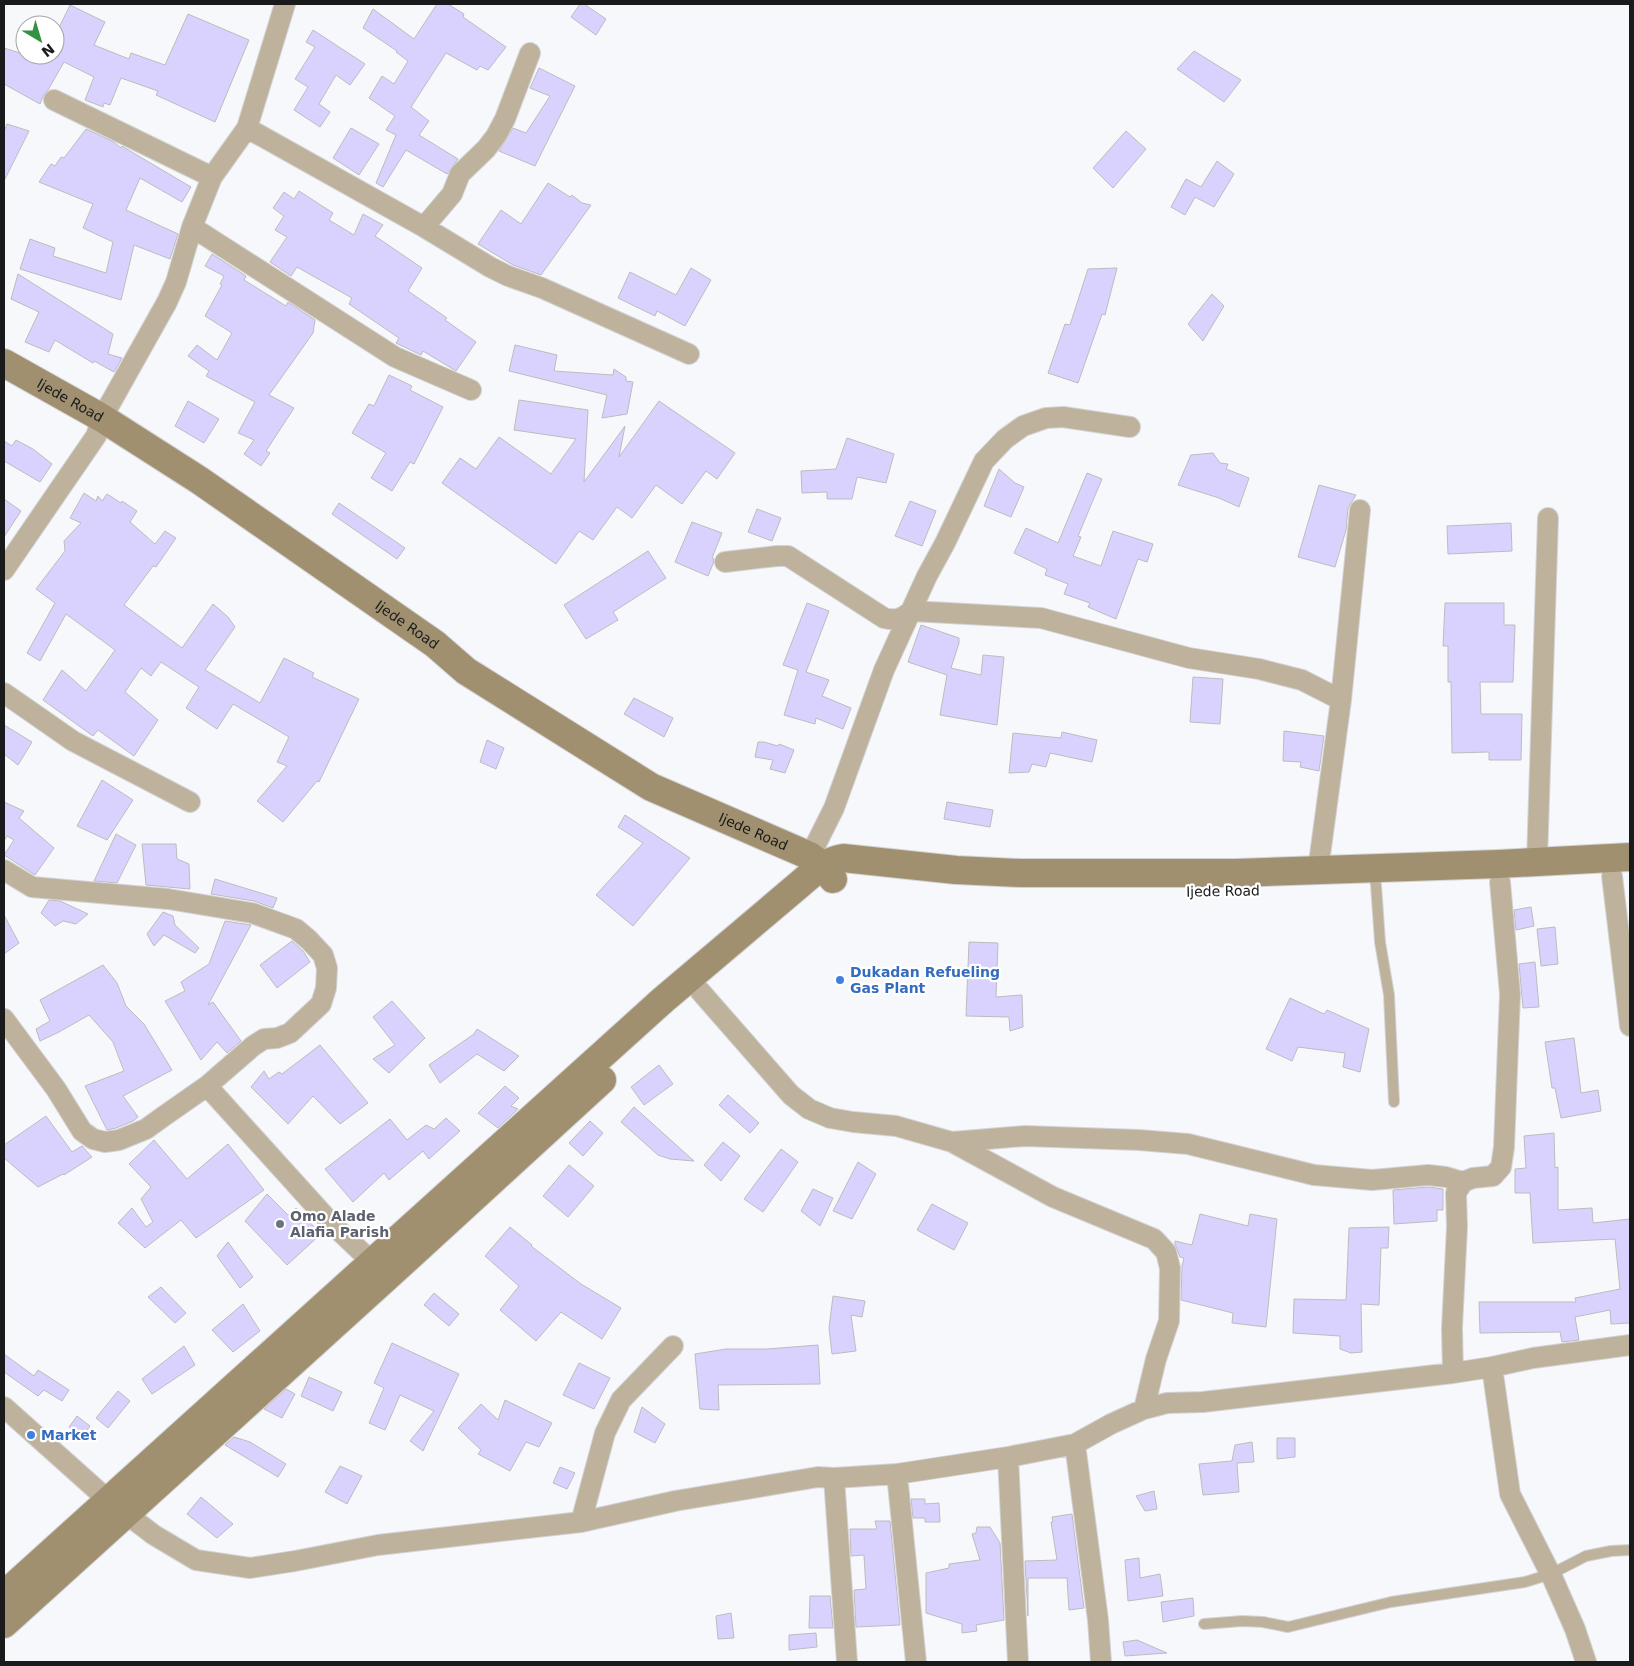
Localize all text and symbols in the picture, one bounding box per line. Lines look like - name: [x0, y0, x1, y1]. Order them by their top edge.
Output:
- north arrow: [15, 15, 65, 65]
- text: N: [38, 40, 58, 60]
- street label: Ijede Road: [34, 375, 106, 425]
- street label: Ijede Road: [372, 597, 442, 652]
- street label: Ijede Road: [716, 809, 790, 853]
- street label: Ijede Road: [1186, 882, 1260, 900]
- place label: Dukadan Refueling Gas Plant: [850, 964, 1000, 996]
- marker: Dukadan Refueling Gas Plant: [834, 974, 846, 986]
- place label: Omo Alade Alafia Parish: [290, 1208, 389, 1240]
- marker: Omo Alade Alafia Parish: [274, 1218, 286, 1230]
- place label: Market: [41, 1427, 97, 1443]
- marker: Market: [25, 1429, 37, 1441]

